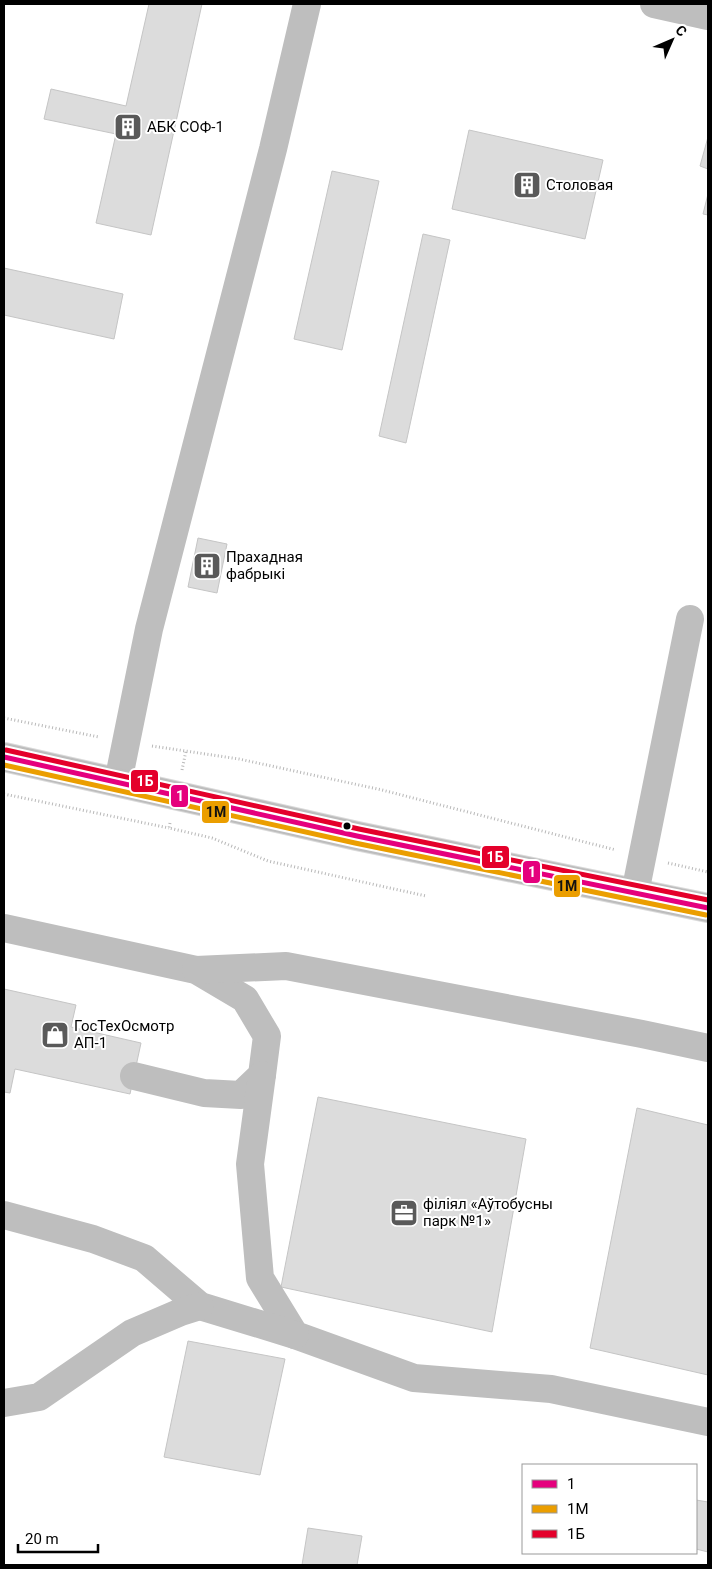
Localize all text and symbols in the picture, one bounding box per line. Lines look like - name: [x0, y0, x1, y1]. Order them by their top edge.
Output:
- north arrow: [647, 15, 697, 65]
- text: С: [672, 22, 690, 40]
- building icon: АБК СОФ-1: [113, 112, 143, 142]
- place label: АБК СОФ-1: [147, 118, 224, 136]
- building icon: Столовая: [512, 170, 542, 200]
- place label: Столовая: [546, 176, 613, 194]
- place label: Прахадная фабрыкі: [226, 548, 303, 583]
- building icon: Прахадная фабрыкі: [192, 551, 222, 581]
- line badge: 1Б: [130, 769, 159, 793]
- text: 1Б: [137, 773, 154, 789]
- line badge: 1: [170, 784, 189, 808]
- text: 1: [176, 788, 184, 804]
- line badge: 1М: [201, 800, 230, 824]
- text: 1М: [206, 804, 226, 820]
- unlabelled marker: [342, 821, 352, 831]
- line badge: 1Б: [481, 845, 510, 869]
- text: 1Б: [487, 849, 504, 865]
- line badge: 1: [522, 860, 541, 884]
- text: 1: [528, 864, 536, 880]
- line badge: 1М: [553, 874, 581, 898]
- text: 1М: [557, 878, 577, 894]
- place label: ГосТехОсмотр АП-1: [74, 1017, 174, 1052]
- shop icon: ГосТехОсмотр АП-1: [40, 1020, 70, 1050]
- place label: філіял «Аўтобусны парк №1»: [423, 1195, 553, 1230]
- office icon: філіял «Аўтобусны парк №1»: [389, 1198, 419, 1228]
- legend: [522, 1464, 697, 1554]
- text: 1: [567, 1475, 575, 1493]
- text: 1М: [567, 1500, 589, 1518]
- scale bar: [18, 1522, 98, 1554]
- text: 1Б: [567, 1525, 585, 1543]
- text: 20 m: [25, 1530, 59, 1548]

